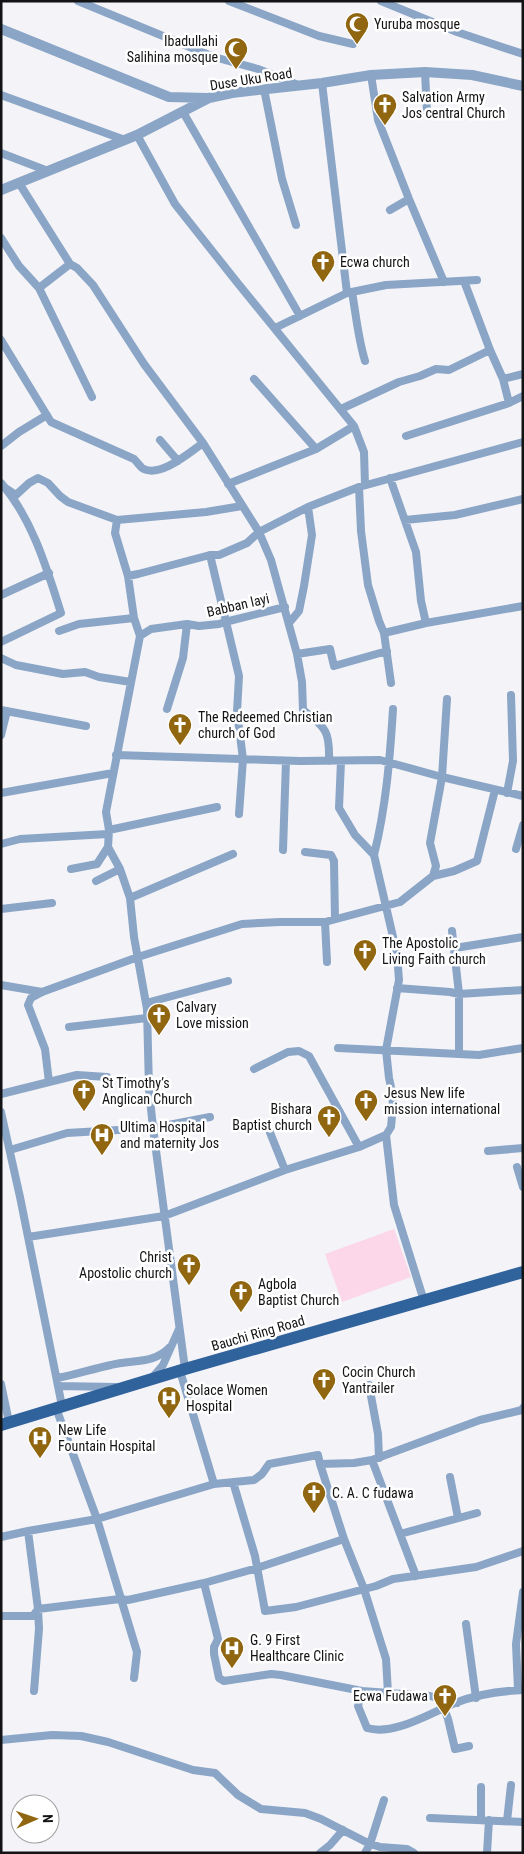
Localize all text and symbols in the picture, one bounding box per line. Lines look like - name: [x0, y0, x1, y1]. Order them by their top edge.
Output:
- mosque icon: Yuruba mosque: [344, 11, 370, 45]
- place label: Yuruba mosque: [374, 16, 460, 32]
- place label: Ibadullahi Salihina mosque: [127, 33, 218, 65]
- mosque icon: Ibadullahi Salihina mosque: [223, 36, 249, 70]
- street label: Duse Uku Road: [209, 65, 293, 93]
- place label: Salvation Army Jos central Church: [402, 89, 505, 121]
- church icon: Salvation Army Jos central Church: [372, 92, 398, 126]
- church icon: Ecwa church: [310, 249, 336, 283]
- place label: Ecwa church: [340, 254, 410, 270]
- street label: Babban layi: [205, 590, 271, 620]
- place label: The Redeemed Christian church of God: [198, 709, 333, 741]
- church icon: The Redeemed Christian church of God: [167, 712, 193, 746]
- place label: The Apostolic Living Faith church: [382, 935, 486, 967]
- church icon: The Apostolic Living Faith church: [352, 938, 378, 972]
- place label: Calvary Love mission: [176, 999, 249, 1031]
- church icon: Calvary Love mission: [146, 1002, 172, 1036]
- place label: St Timothy’s Anglican Church: [102, 1075, 192, 1107]
- church icon: St Timothy’s Anglican Church: [71, 1078, 97, 1112]
- place label: Jesus New life mission international: [384, 1085, 500, 1117]
- church icon: Jesus New life mission international: [353, 1088, 379, 1122]
- place label: Bishara Baptist church: [232, 1101, 312, 1133]
- church icon: Bishara Baptist church: [316, 1104, 342, 1138]
- place label: Ultima Hospital and maternity Jos: [120, 1119, 219, 1151]
- hospital icon: Ultima Hospital and maternity Jos: [89, 1122, 115, 1156]
- place label: Christ Apostolic church: [79, 1249, 172, 1281]
- church icon: Christ Apostolic church: [176, 1252, 202, 1286]
- place label: Agbola Baptist Church: [258, 1276, 339, 1308]
- church icon: Agbola Baptist Church: [228, 1279, 254, 1313]
- street label: Bauchi Ring Road: [209, 1312, 307, 1354]
- place label: Cocin Church Yantrailer: [342, 1364, 415, 1396]
- church icon: Cocin Church Yantrailer: [311, 1367, 337, 1401]
- place label: Solace Women Hospital: [186, 1382, 268, 1414]
- hospital icon: Solace Women Hospital: [156, 1385, 182, 1419]
- place label: New Life Fountain Hospital: [58, 1422, 156, 1454]
- hospital icon: New Life Fountain Hospital: [27, 1425, 53, 1459]
- church icon: C. A. C fudawa: [301, 1480, 327, 1514]
- place label: C. A. C fudawa: [332, 1485, 414, 1501]
- place label: G. 9 First Healthcare Clinic: [250, 1632, 344, 1664]
- hospital icon: G. 9 First Healthcare Clinic: [219, 1635, 245, 1669]
- church icon: Ecwa Fudawa: [432, 1683, 458, 1717]
- place label: Ecwa Fudawa: [353, 1688, 428, 1704]
- north arrow: [10, 1794, 60, 1844]
- text: N: [40, 1814, 56, 1823]

